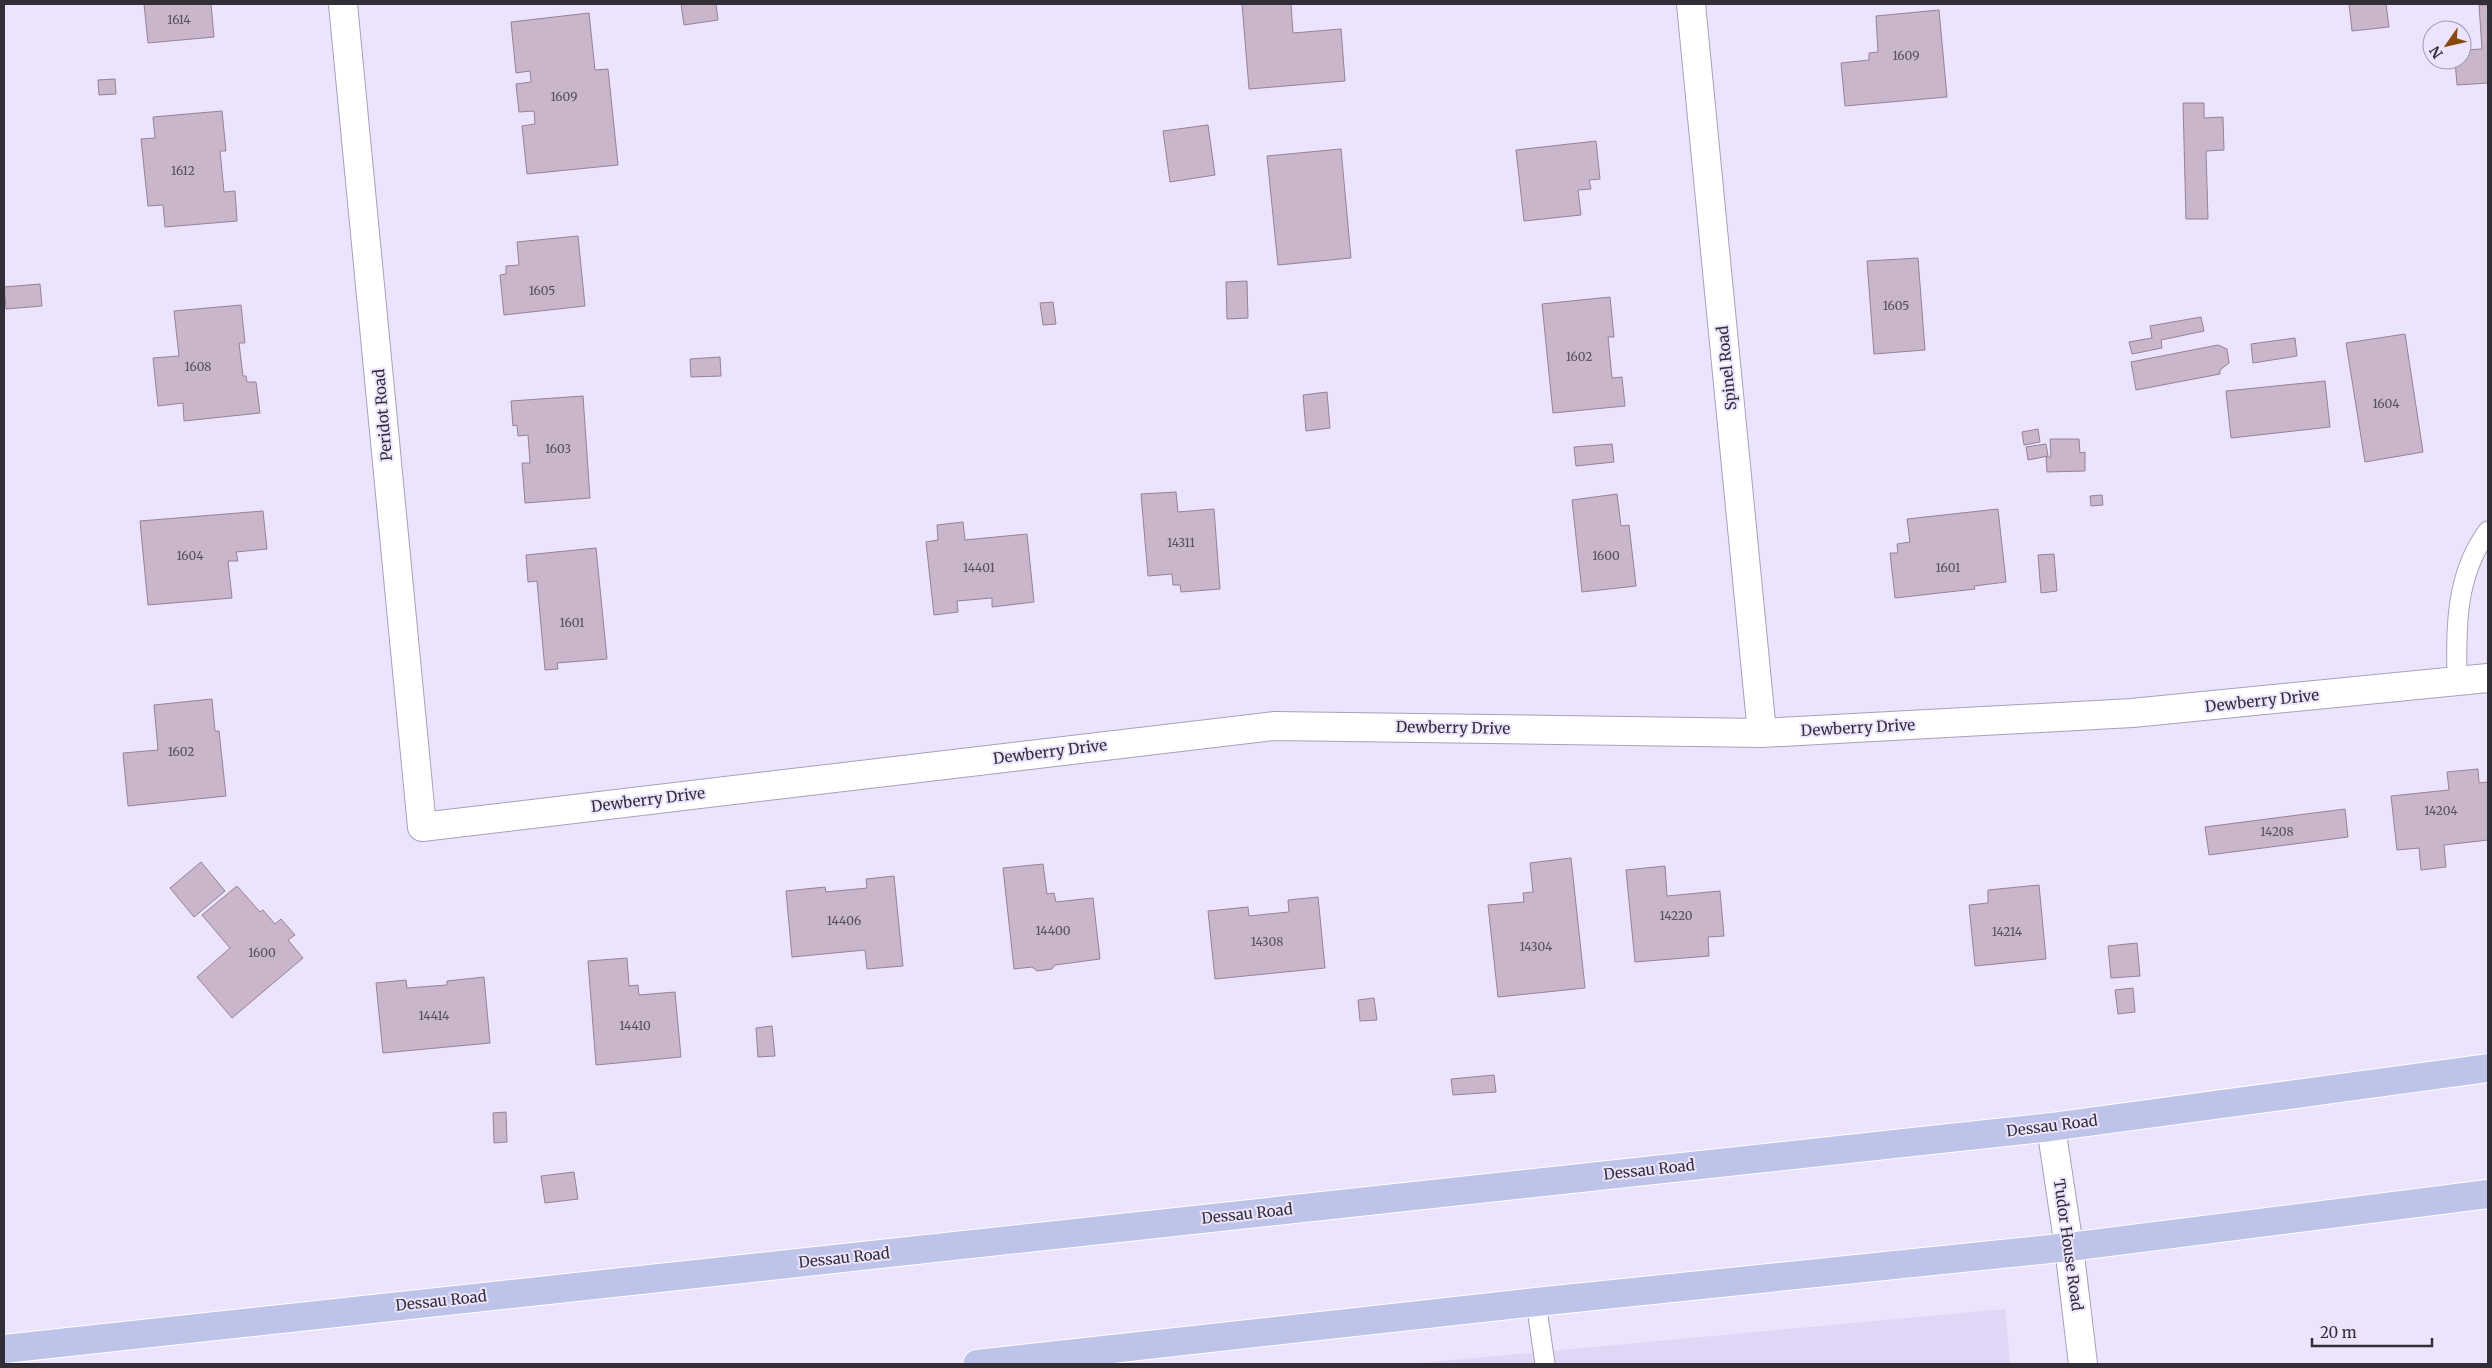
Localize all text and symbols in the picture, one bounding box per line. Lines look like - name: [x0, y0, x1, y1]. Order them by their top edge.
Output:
- house number: 1614: [167, 12, 191, 27]
- north arrow: [2422, 20, 2472, 70]
- text: N: [2426, 43, 2447, 62]
- house number: 1609: [1892, 48, 1920, 63]
- house number: 1609: [550, 89, 578, 104]
- house number: 1612: [171, 163, 195, 178]
- house number: 1605: [529, 283, 555, 298]
- house number: 1605: [1883, 298, 1909, 313]
- street label: Spinel Road: [1713, 325, 1740, 411]
- house number: 1602: [1566, 349, 1592, 364]
- house number: 1608: [184, 359, 212, 374]
- street label: Peridot Road: [369, 368, 396, 462]
- house number: 1604: [2372, 396, 2400, 411]
- house number: 1603: [545, 441, 571, 456]
- house number: 14311: [1167, 535, 1196, 550]
- house number: 1604: [176, 548, 204, 563]
- house number: 1600: [1592, 548, 1620, 563]
- house number: 14401: [963, 560, 996, 575]
- house number: 1601: [1936, 560, 1961, 575]
- house number: 1601: [560, 615, 585, 630]
- street label: Dewberry Drive: [2204, 685, 2320, 716]
- street label: Dewberry Drive: [1800, 715, 1916, 740]
- street label: Dewberry Drive: [1396, 717, 1511, 738]
- street label: Dewberry Drive: [992, 735, 1108, 768]
- house number: 1602: [168, 744, 194, 759]
- street label: Dewberry Drive: [590, 783, 706, 816]
- house number: 14204: [2424, 803, 2458, 818]
- house number: 14208: [2260, 824, 2294, 839]
- house number: 14220: [1659, 908, 1693, 923]
- house number: 14406: [827, 913, 861, 928]
- house number: 14400: [1036, 923, 1071, 938]
- house number: 14214: [1992, 924, 2023, 939]
- house number: 14308: [1251, 934, 1283, 949]
- house number: 14304: [1520, 939, 1553, 954]
- house number: 1600: [248, 945, 276, 960]
- house number: 14414: [419, 1008, 450, 1023]
- house number: 14410: [619, 1018, 651, 1033]
- street label: Dessau Road: [2005, 1110, 2099, 1141]
- street label: Dessau Road: [1602, 1155, 1696, 1184]
- street label: Tudor House Road: [2050, 1178, 2087, 1312]
- street label: Dessau Road: [1200, 1199, 1294, 1228]
- street label: Dessau Road: [797, 1243, 891, 1272]
- street label: Dessau Road: [394, 1286, 488, 1315]
- scale bar: [2312, 1316, 2432, 1348]
- text: 20 m: [2320, 1323, 2357, 1342]

